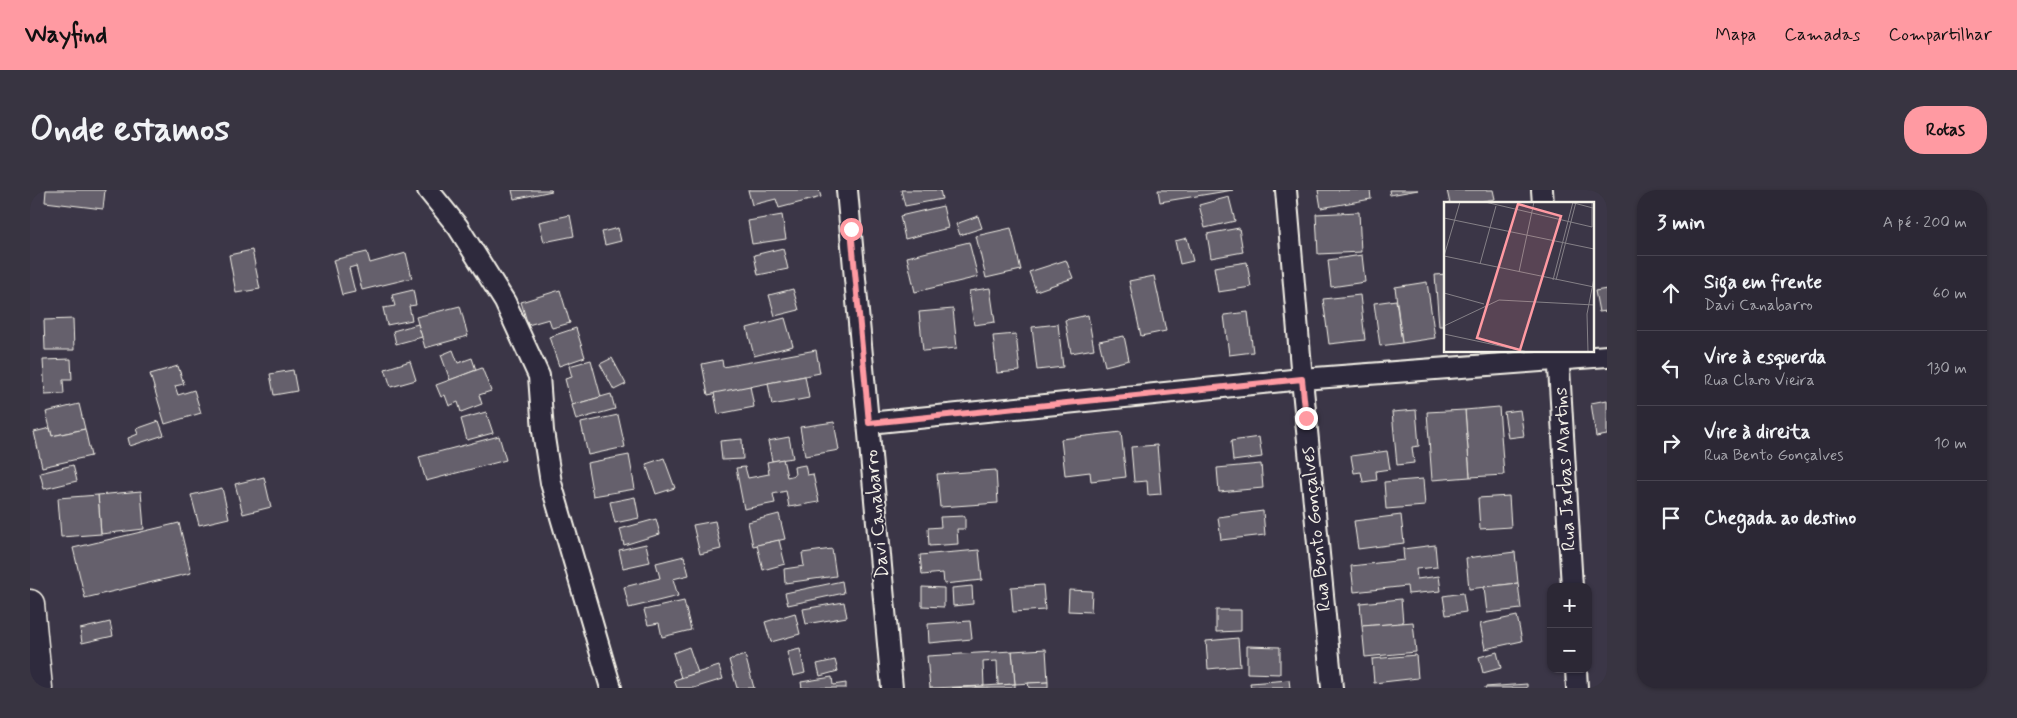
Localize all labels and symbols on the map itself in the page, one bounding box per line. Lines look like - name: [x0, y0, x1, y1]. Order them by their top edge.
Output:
- inset map: [1444, 202, 1594, 352]
- route start: [840, 218, 863, 241]
- street label: Rua Jarbas Martins: [1548, 386, 1582, 552]
- route end: [1295, 407, 1318, 430]
- street label: Rua Bento Gonçalves: [1295, 445, 1337, 613]
- street label: Davi Canabarro: [859, 449, 895, 579]

